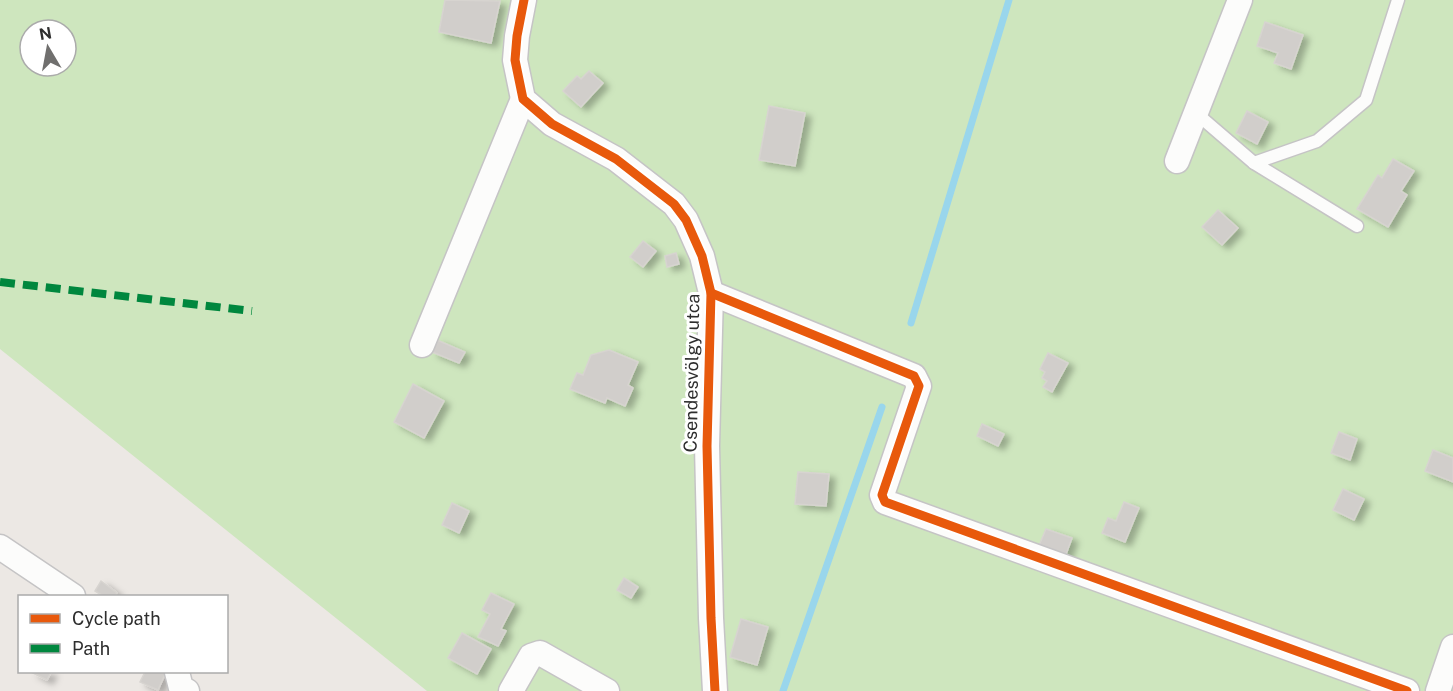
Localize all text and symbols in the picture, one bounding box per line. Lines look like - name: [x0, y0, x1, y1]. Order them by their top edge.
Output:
- north arrow: [18, 18, 78, 78]
- text: N: [38, 23, 53, 44]
- street label: Csendesvölgy utca: [680, 293, 703, 453]
- legend: [18, 595, 228, 673]
- text: Cycle path: [72, 608, 161, 629]
- text: Path: [72, 638, 110, 659]

